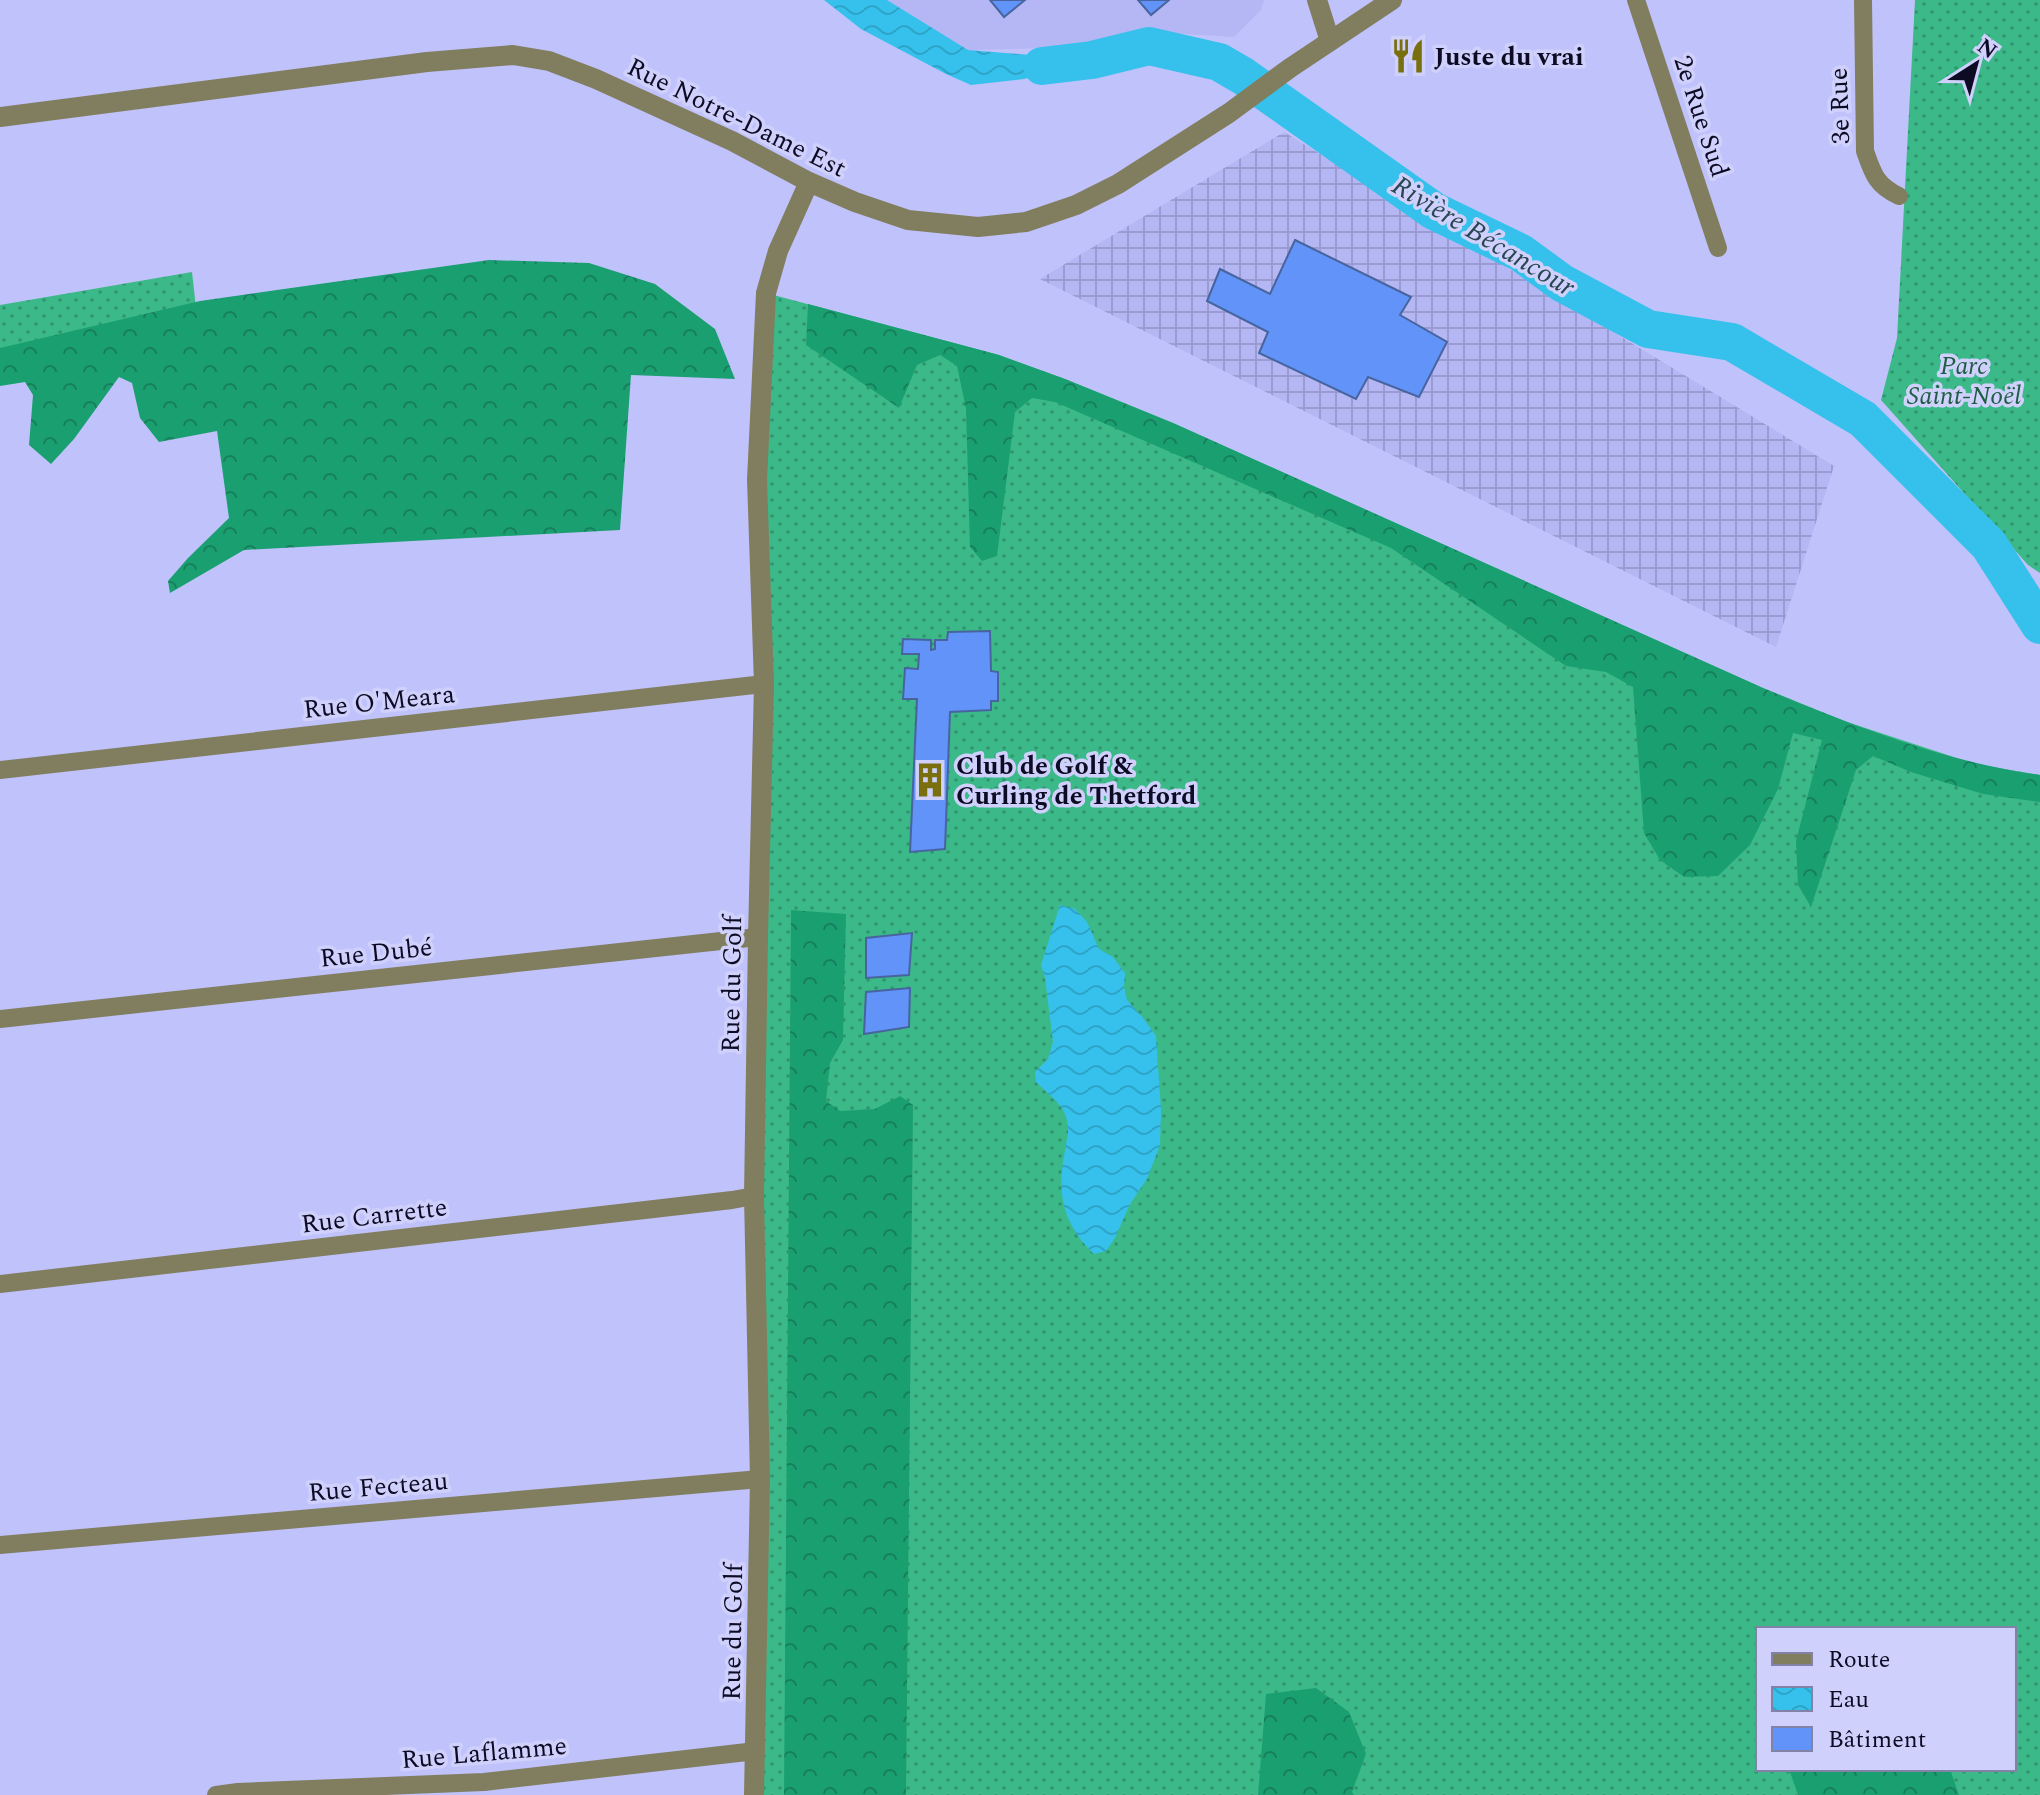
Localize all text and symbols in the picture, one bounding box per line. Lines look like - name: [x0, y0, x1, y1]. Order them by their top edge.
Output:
- north arrow: [1936, 24, 2016, 104]
- text: N: [1970, 30, 2004, 68]
- restaurant icon: Juste du vrai: [1389, 37, 1427, 75]
- place label: Juste du vrai: [1434, 37, 1584, 77]
- street label: Rue Notre-Dame Est: [620, 47, 853, 188]
- street label: 2e Rue Sud: [1663, 50, 1740, 182]
- street label: 3e Rue: [1819, 67, 1861, 145]
- water label: Rivière Bécancour: [1383, 164, 1583, 308]
- park label: Parc Saint-Noël: [1907, 346, 2021, 416]
- street label: Rue O'Meara: [301, 674, 457, 730]
- place label: Club de Golf & Curling de Thetford: [956, 746, 1196, 816]
- building icon: Club de Golf & Curling de Thetford: [911, 761, 949, 799]
- street label: Rue du Golf: [711, 913, 753, 1053]
- street label: Rue Dubé: [318, 927, 434, 979]
- street label: Rue Carrette: [299, 1187, 449, 1245]
- street label: Rue Fecteau: [306, 1461, 450, 1513]
- street label: Rue du Golf: [712, 1561, 754, 1701]
- legend: [1756, 1627, 2016, 1771]
- text: Route: [1828, 1642, 1890, 1678]
- text: Eau: [1828, 1682, 1869, 1718]
- text: Bâtiment: [1828, 1722, 1926, 1758]
- street label: Rue Laflamme: [400, 1726, 569, 1780]

